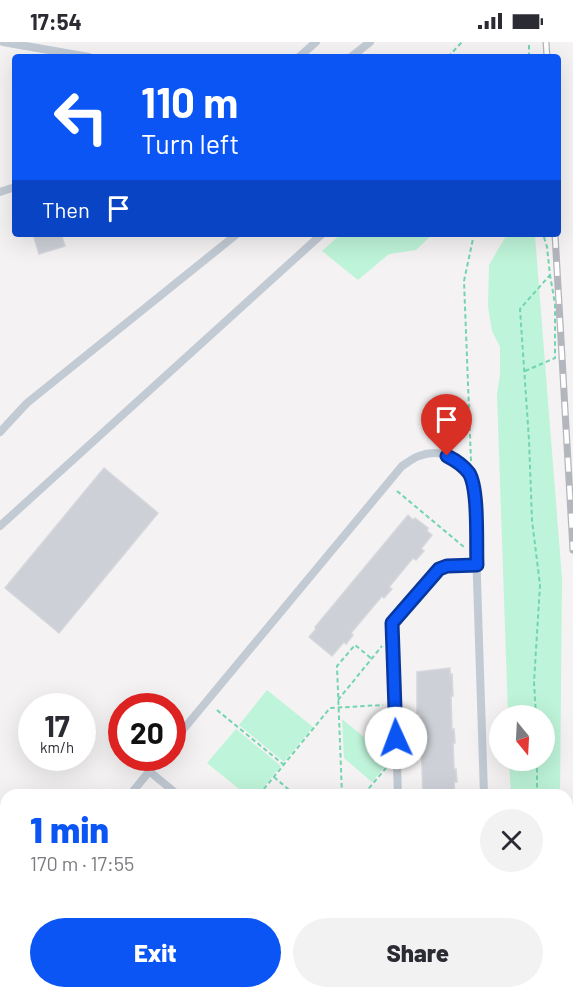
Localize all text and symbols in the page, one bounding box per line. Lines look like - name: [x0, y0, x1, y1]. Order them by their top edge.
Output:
- text: 17:54: [30, 8, 82, 34]
- text: 110 m: [141, 76, 238, 126]
- icon: left: [42, 78, 120, 156]
- text: Turn left: [141, 127, 239, 159]
- icon: arrive: [102, 192, 135, 225]
- text: Then: [42, 196, 90, 222]
- pin: [421, 394, 472, 456]
- icon: arrive: [430, 403, 463, 436]
- speed limit sign: 20: [108, 693, 186, 771]
- north arrow: [489, 705, 555, 771]
- map controls: [489, 705, 555, 771]
- position arrow: [364, 706, 428, 770]
- text: 17: [44, 707, 70, 743]
- text: km/h: [40, 738, 74, 756]
- text: 1 min: [30, 807, 109, 850]
- button: close: [480, 809, 543, 872]
- text: 170 m · 17:55: [30, 851, 134, 875]
- button: Exit: [30, 918, 281, 987]
- button: Share: [293, 918, 543, 987]

